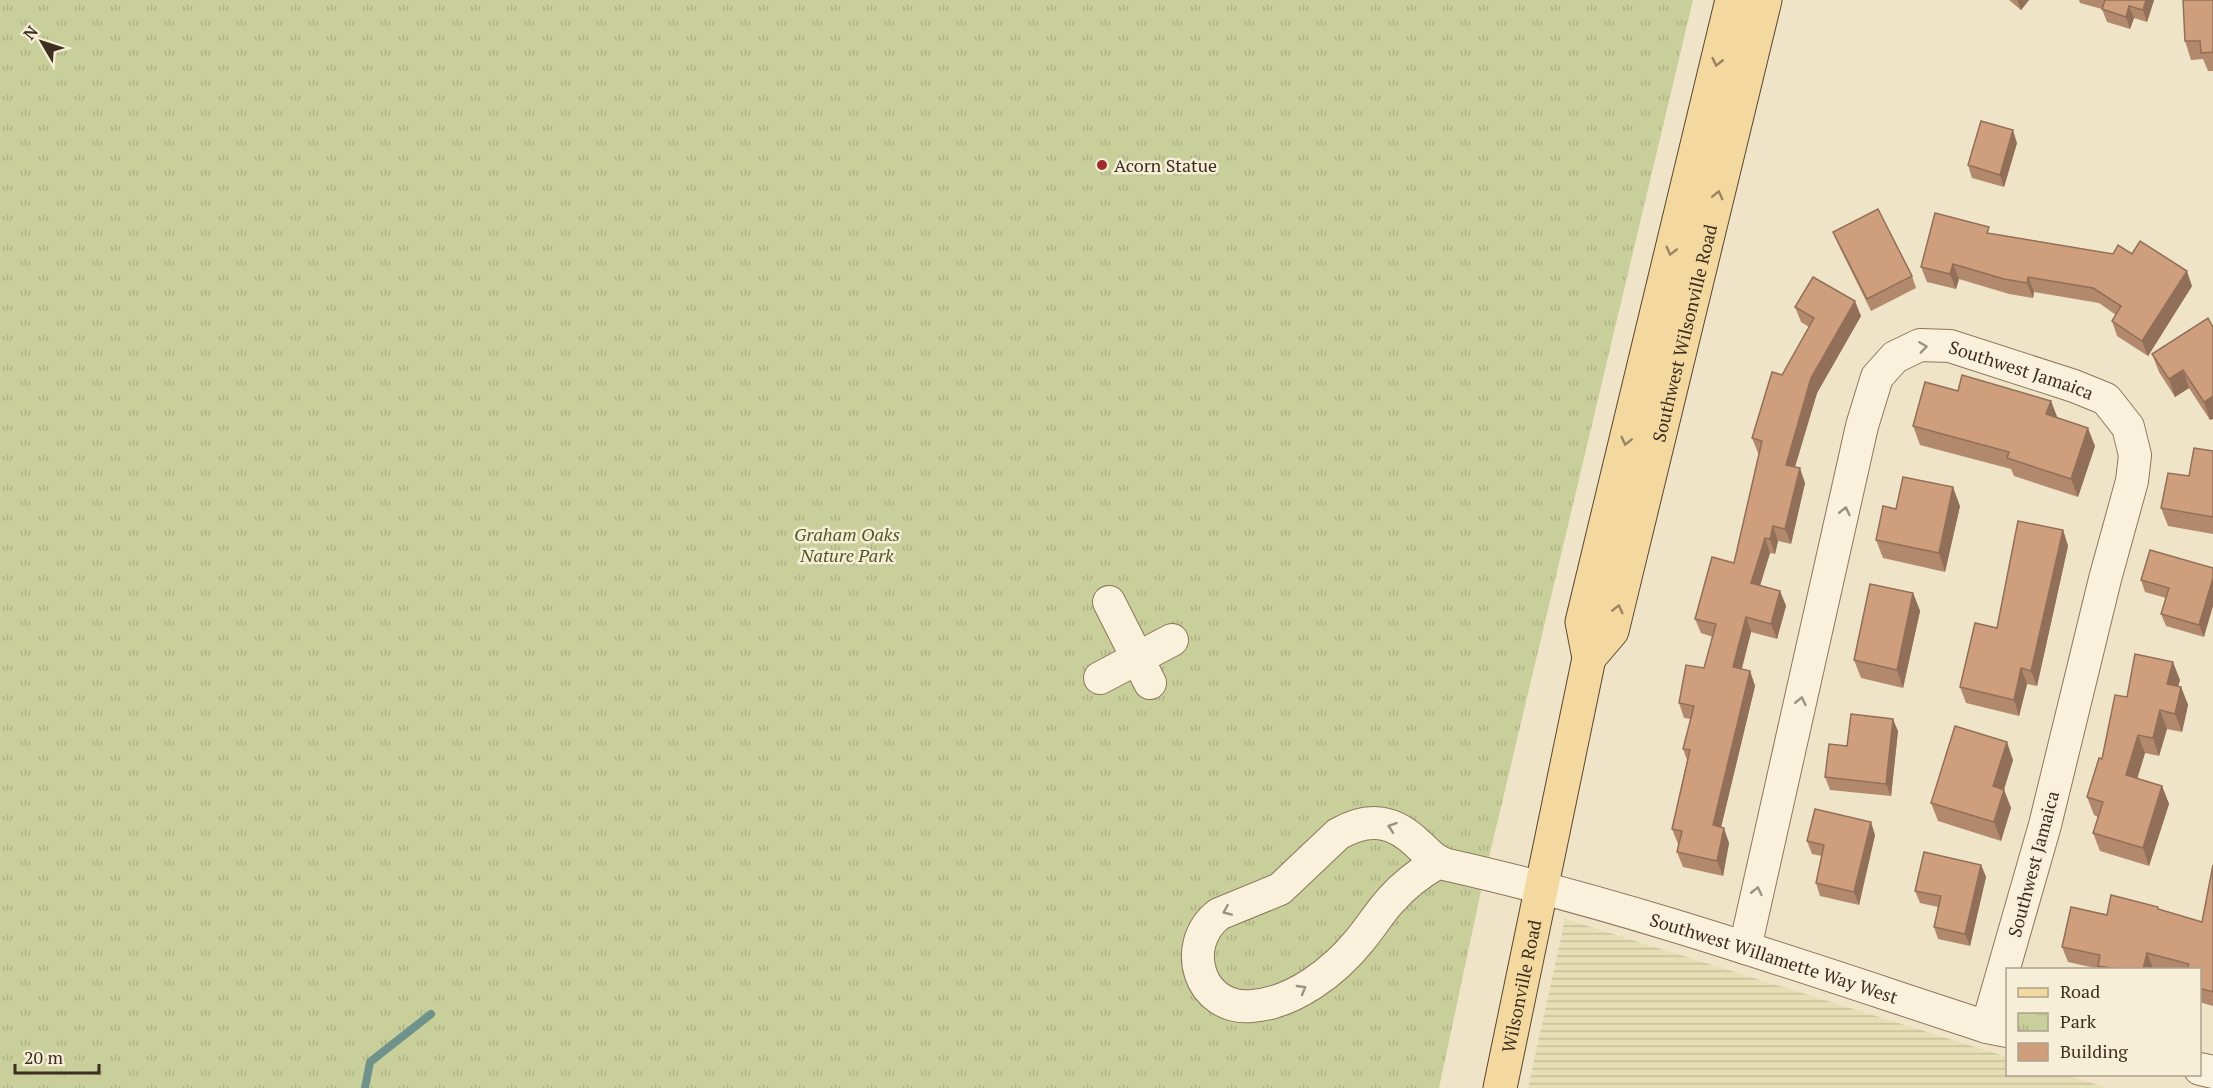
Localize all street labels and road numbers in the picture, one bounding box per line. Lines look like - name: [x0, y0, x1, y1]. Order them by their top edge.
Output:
- street label: Southwest Wilsonville Road: [1646, 222, 1722, 444]
- street label: Southwest Jamaica: [1946, 334, 2097, 405]
- street label: Southwest Jamaica: [2002, 788, 2064, 940]
- street label: Southwest Willamette Way West: [1647, 907, 1901, 1009]
- street label: Wilsonville Road: [1496, 918, 1547, 1055]

